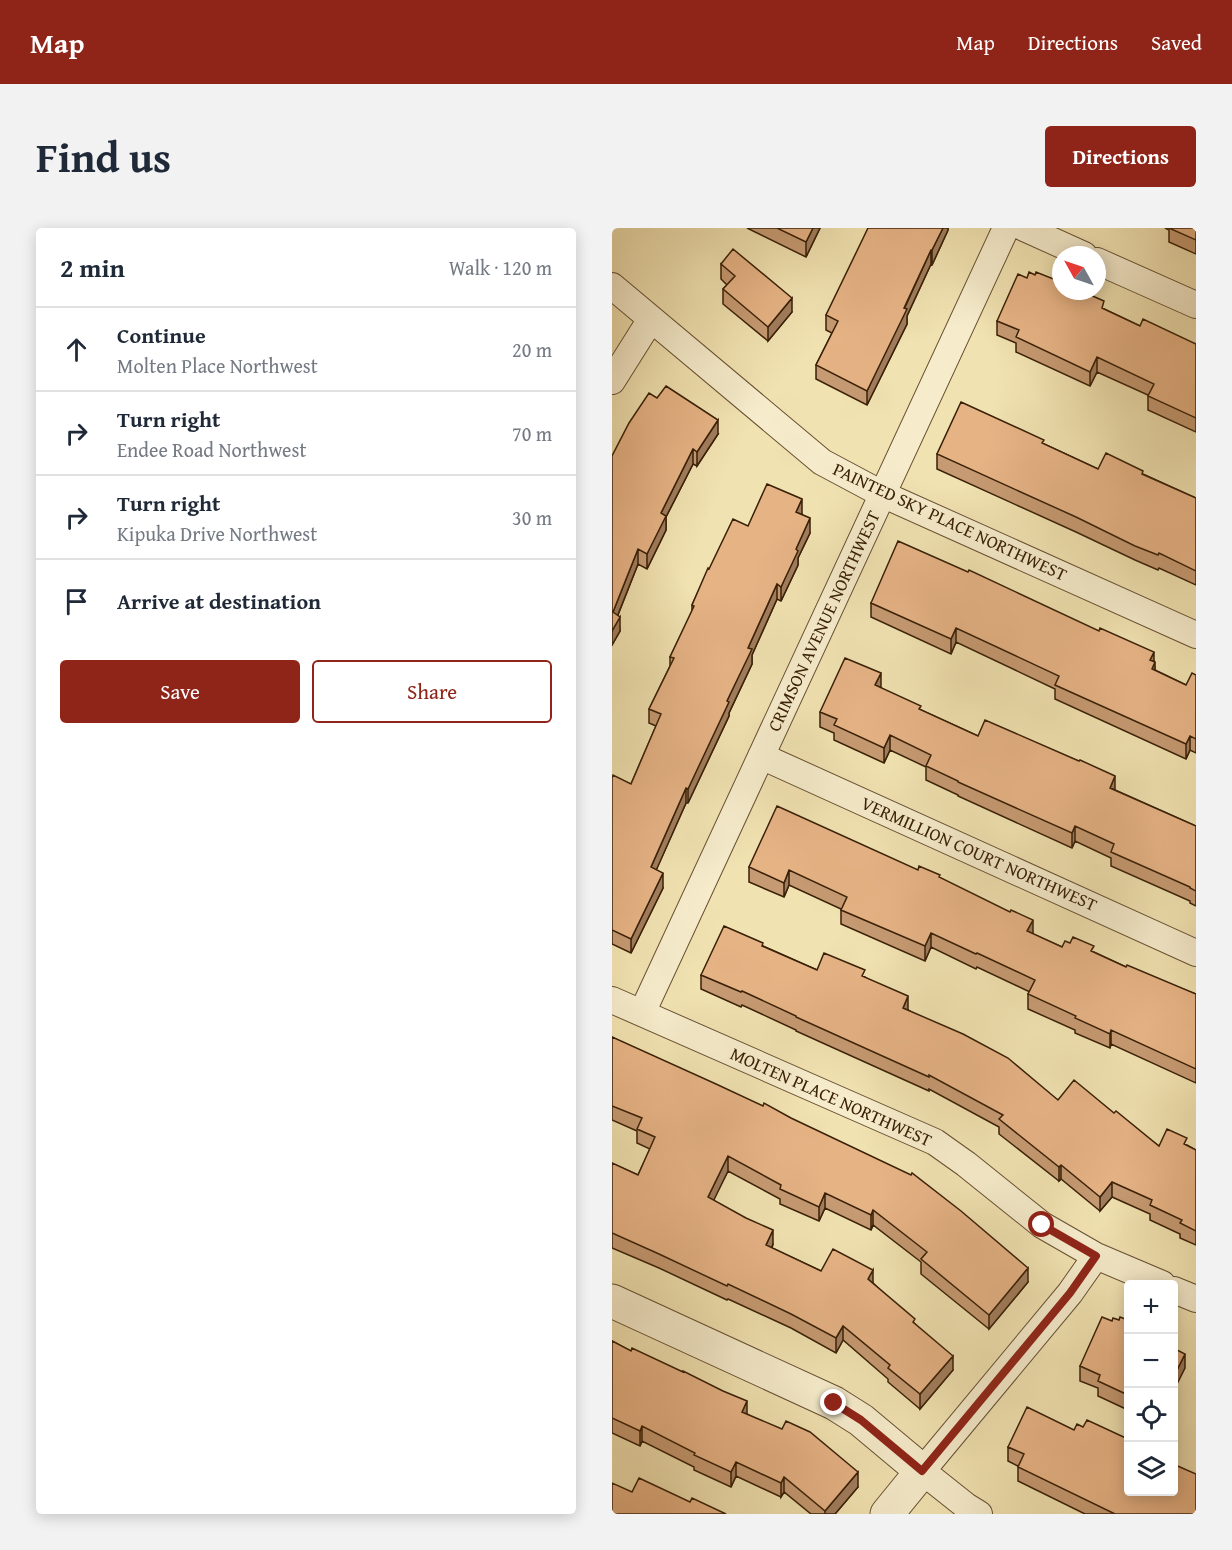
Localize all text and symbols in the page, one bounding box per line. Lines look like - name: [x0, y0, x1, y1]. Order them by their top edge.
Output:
- text: Map: [30, 22, 84, 63]
- text: Map: [956, 27, 995, 58]
- text: Directions: [1028, 27, 1118, 58]
- text: Saved: [1151, 27, 1202, 58]
- text: Find us: [36, 126, 171, 187]
- button: Directions: [1045, 126, 1196, 187]
- north arrow: [1052, 246, 1106, 300]
- text: 2 min: [60, 248, 125, 287]
- text: Walk · 120 m: [449, 253, 552, 282]
- text: Continue: [117, 319, 206, 351]
- icon: ahead: [60, 333, 93, 366]
- text: 20 m: [512, 335, 552, 364]
- text: Molten Place Northwest: [117, 351, 318, 380]
- text: Turn right: [117, 403, 220, 435]
- icon: right: [60, 417, 93, 450]
- text: 70 m: [512, 419, 552, 448]
- text: Endee Road Northwest: [117, 435, 306, 464]
- street label: PAINTED SKY PLACE NORTHWEST: [829, 455, 1072, 588]
- text: Turn right: [117, 487, 220, 519]
- icon: right: [60, 501, 93, 534]
- text: 30 m: [512, 503, 552, 532]
- street label: CRIMSON AVENUE NORTHWEST: [760, 506, 887, 736]
- text: Kipuka Drive Northwest: [117, 519, 317, 548]
- icon: arrive: [60, 585, 93, 618]
- text: Arrive at destination: [117, 585, 321, 617]
- button: Save: [60, 660, 300, 723]
- button: Share: [312, 660, 552, 723]
- street label: VERMILLION COURT NORTHWEST: [857, 789, 1102, 918]
- street label: MOLTEN PLACE NORTHWEST: [726, 1040, 936, 1153]
- route start: [1028, 1211, 1054, 1237]
- map controls: [1124, 1280, 1178, 1496]
- button: +: [1124, 1280, 1178, 1334]
- button: −: [1124, 1334, 1178, 1388]
- button: locate: [1124, 1388, 1178, 1442]
- route end: [820, 1389, 846, 1415]
- button: layers: [1124, 1442, 1178, 1496]

